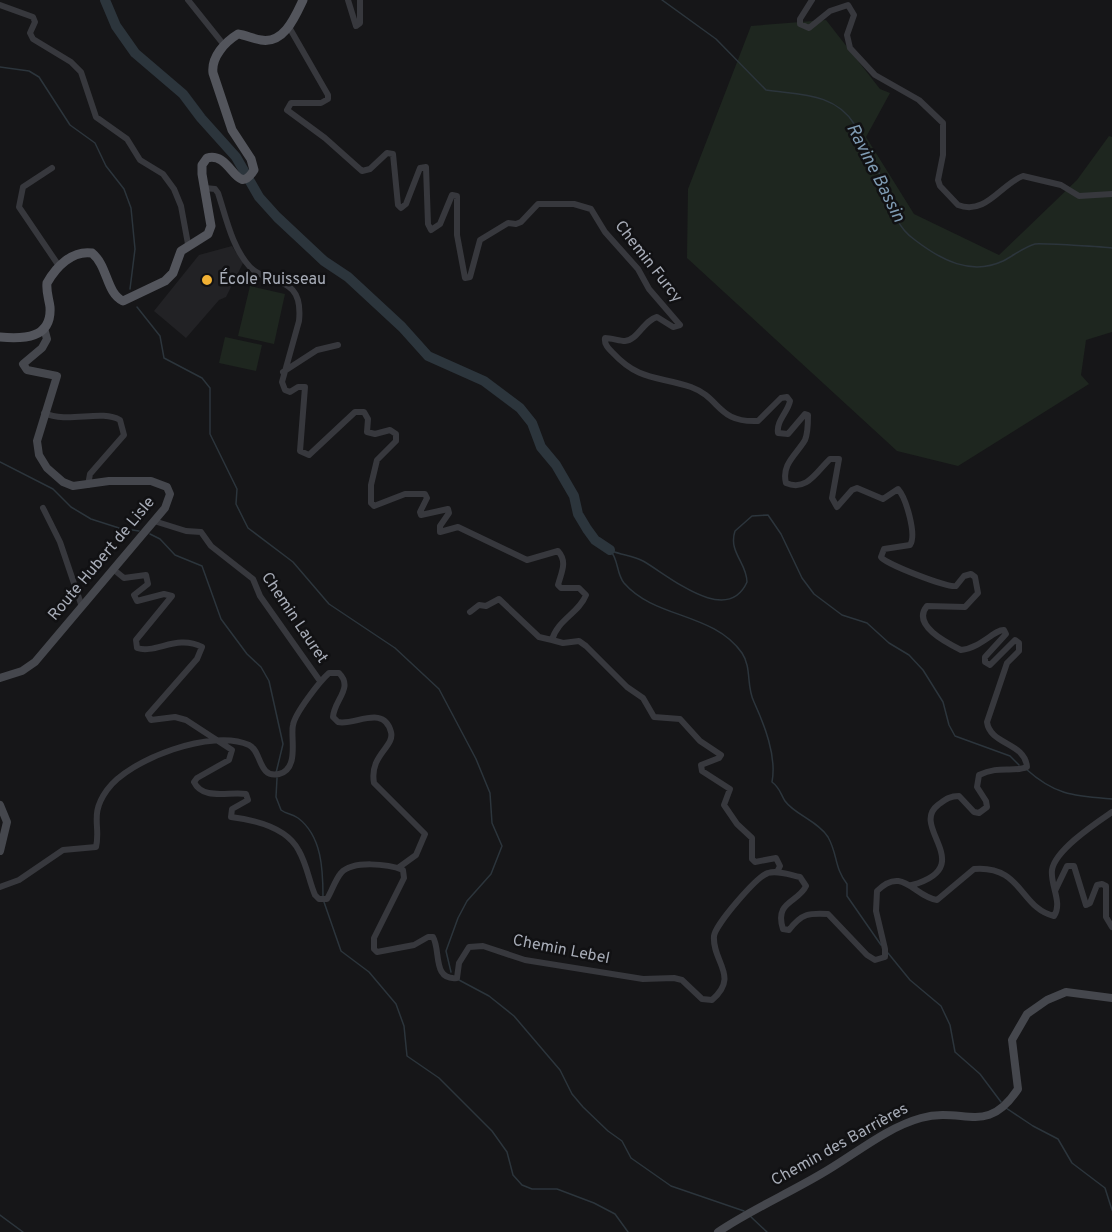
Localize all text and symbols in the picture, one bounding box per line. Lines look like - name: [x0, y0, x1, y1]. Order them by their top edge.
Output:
- water label: Ravine Bassin: [840, 120, 910, 227]
- street label: Chemin Furcy: [610, 217, 686, 307]
- place label: École Ruisseau: [219, 268, 326, 290]
- marker: École Ruisseau: [200, 273, 214, 287]
- street label: Route Hubert de Lisle: [44, 493, 160, 625]
- street label: Chemin Lauret: [256, 569, 332, 667]
- street label: Chemin Lebel: [511, 931, 611, 969]
- street label: Chemin des Barrières: [768, 1099, 912, 1191]

